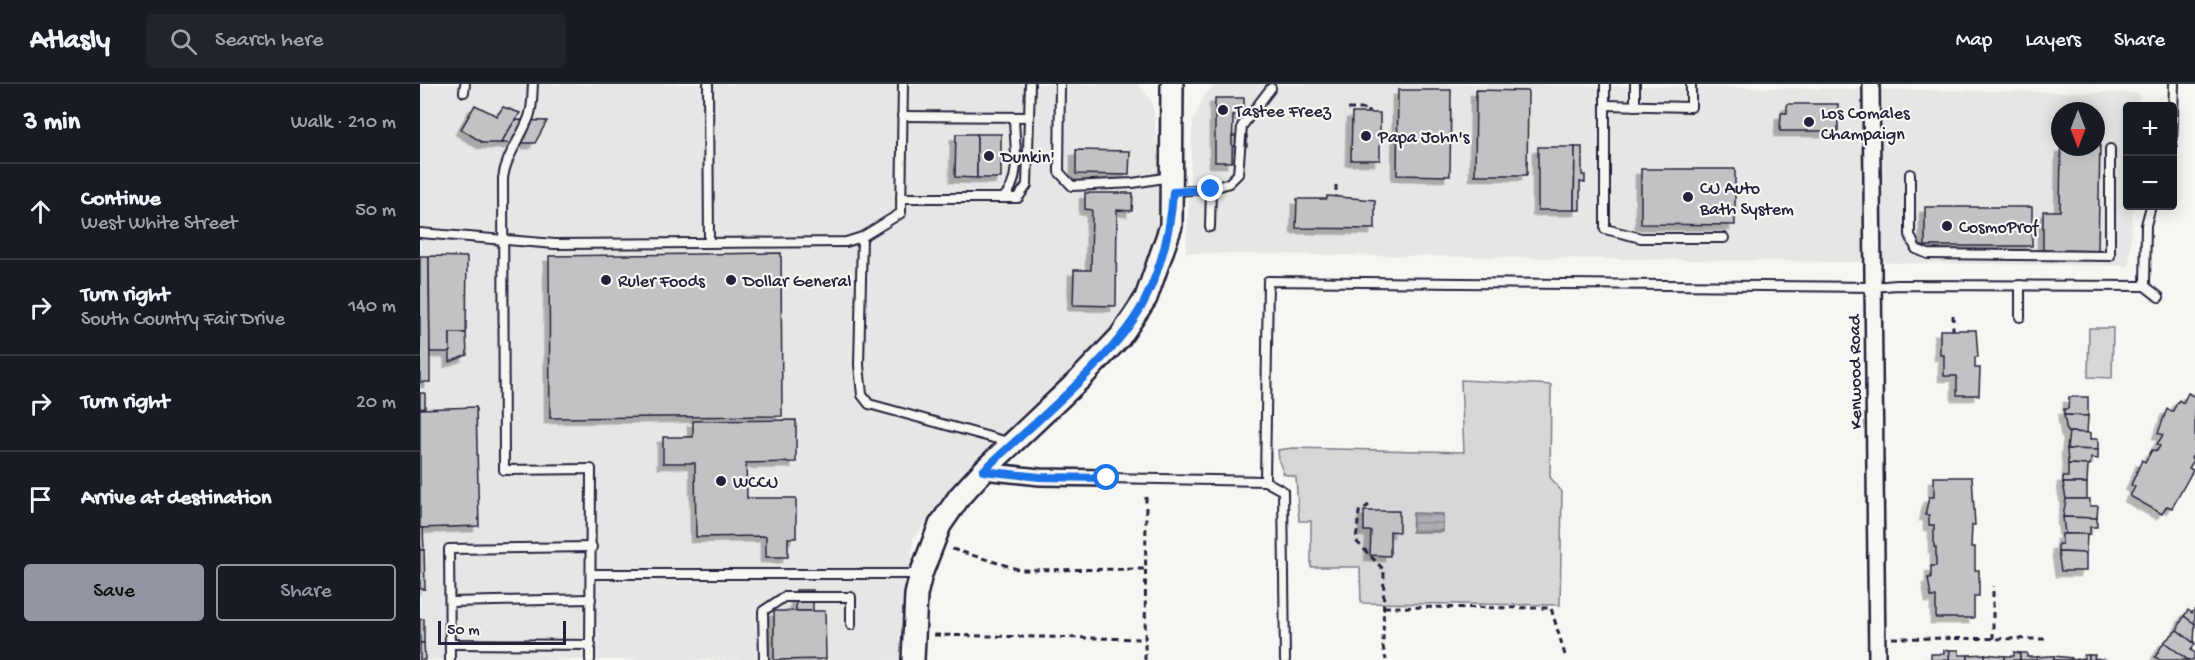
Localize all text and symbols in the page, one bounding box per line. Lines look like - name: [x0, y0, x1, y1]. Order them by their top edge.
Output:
- search box: [146, 14, 566, 68]
- text: Atlasly: [30, 25, 110, 58]
- icon: search: [167, 25, 200, 58]
- text: Search here: [215, 28, 323, 54]
- text: Map: [1956, 29, 1992, 54]
- text: Layers: [2025, 29, 2081, 54]
- text: Share: [2114, 29, 2165, 54]
- place label: Tastee Freez: [1234, 102, 1332, 123]
- north arrow: [2051, 102, 2105, 156]
- map controls: [2123, 102, 2177, 210]
- button: +: [2123, 102, 2177, 156]
- marker: Tastee Freez: [1216, 103, 1230, 117]
- place label: Los Comales Champaign: [1821, 104, 1911, 146]
- text: 3 min: [24, 108, 80, 139]
- text: Walk · 210 m: [291, 112, 396, 135]
- marker: Los Comales Champaign: [1802, 115, 1816, 129]
- place label: Papa John's: [1377, 128, 1471, 149]
- marker: Papa John's: [1359, 129, 1373, 143]
- place label: Dunkin': [1000, 148, 1055, 169]
- marker: Dunkin': [982, 149, 996, 163]
- button: −: [2123, 156, 2177, 210]
- route end: [1197, 175, 1223, 201]
- place label: CU Auto Bath System: [1699, 179, 1794, 221]
- text: Continue: [81, 187, 161, 213]
- marker: CU Auto Bath System: [1681, 190, 1695, 204]
- icon: ahead: [24, 195, 57, 228]
- text: 50 m: [355, 200, 396, 223]
- text: West White Street: [81, 213, 237, 236]
- place label: CosmoProf: [1959, 218, 2039, 239]
- marker: CosmoProf: [1940, 219, 1954, 233]
- place label: Ruler Foods: [618, 272, 706, 293]
- place label: Dollar General: [742, 272, 851, 293]
- marker: Ruler Foods: [599, 273, 613, 287]
- marker: Dollar General: [724, 273, 738, 287]
- text: Turn right: [81, 283, 169, 309]
- icon: right: [24, 291, 57, 324]
- text: 140 m: [348, 296, 396, 319]
- text: South Country Fair Drive: [81, 309, 285, 332]
- street label: Kenwood Road: [1845, 313, 1868, 429]
- icon: right: [24, 387, 57, 420]
- text: Turn right: [81, 390, 169, 416]
- text: 20 m: [356, 392, 396, 415]
- route start: [1093, 464, 1119, 490]
- place label: WCCU: [733, 473, 778, 494]
- marker: WCCU: [714, 474, 728, 488]
- icon: arrive: [24, 483, 57, 516]
- text: Arrive at destination: [81, 486, 271, 512]
- button: Save: [24, 564, 204, 621]
- button: Share: [216, 564, 396, 621]
- scale bar: [438, 618, 566, 646]
- text: 50 m: [447, 622, 480, 641]

